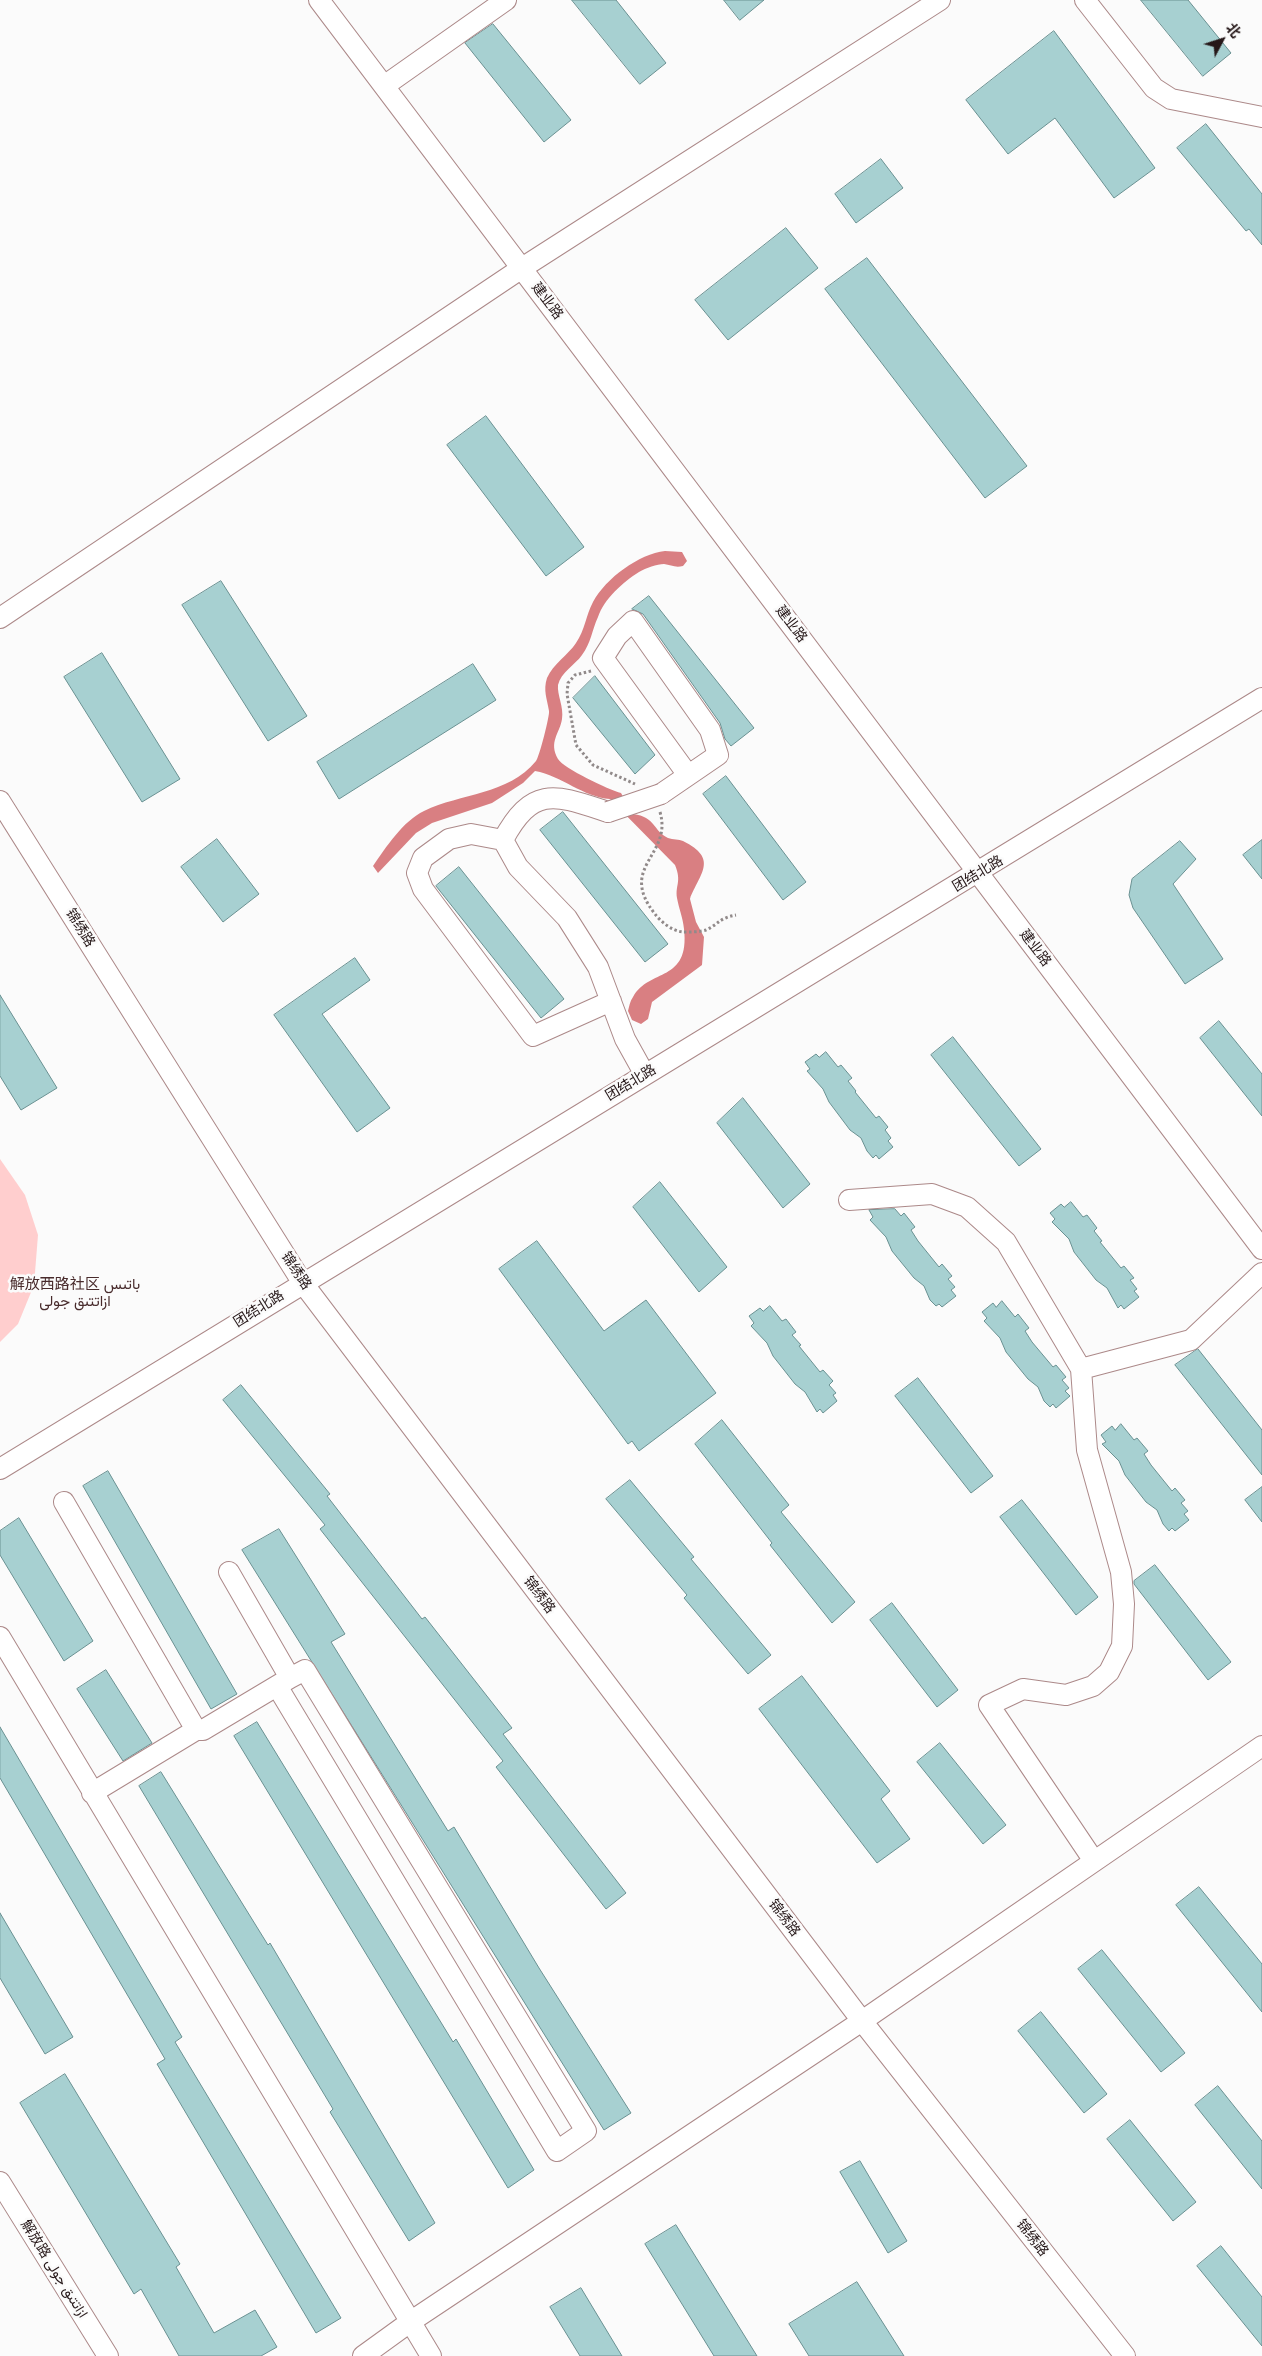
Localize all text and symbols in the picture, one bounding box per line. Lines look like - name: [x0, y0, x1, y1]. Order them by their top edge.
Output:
- north arrow: [1197, 15, 1247, 65]
- text: 北: [1222, 19, 1246, 42]
- street label: 建业路: [528, 279, 566, 323]
- street label: 建业路: [772, 602, 810, 646]
- street label: 团结北路: [950, 852, 1006, 896]
- street label: 锦绣路: [62, 906, 98, 950]
- street label: 建业路: [1016, 926, 1054, 970]
- street label: 团结北路: [603, 1061, 659, 1105]
- street label: 锦绣路: [277, 1249, 315, 1293]
- district label: 解放西路社区 باتىس ازاتتىق جولى: [10, 1276, 140, 1311]
- street label: 团结北路: [231, 1287, 287, 1331]
- street label: 锦绣路: [520, 1573, 558, 1617]
- street label: 锦绣路: [765, 1896, 803, 1940]
- street label: 锦绣路: [1012, 2216, 1052, 2260]
- street label: 解放路 ازاتتىق جولى: [17, 2217, 91, 2321]

